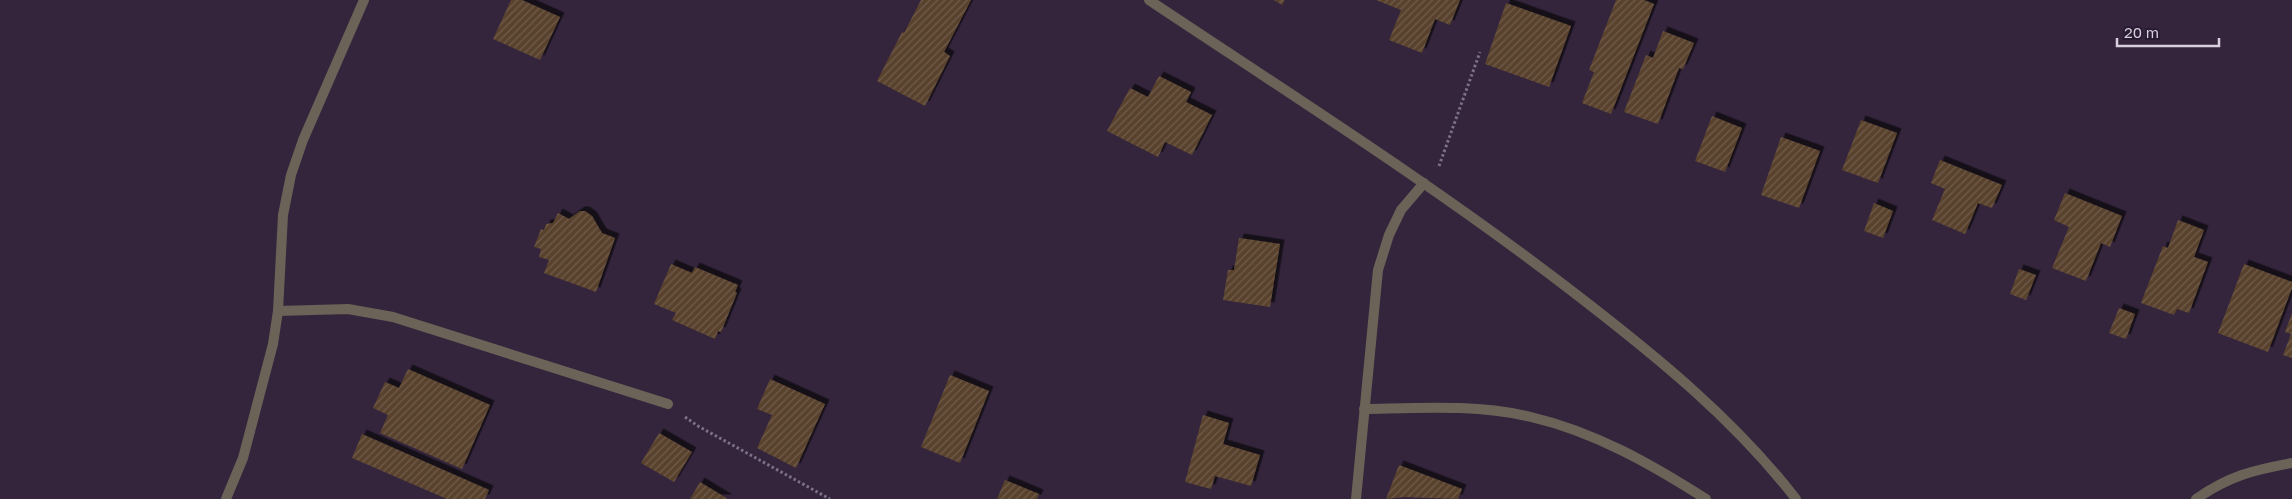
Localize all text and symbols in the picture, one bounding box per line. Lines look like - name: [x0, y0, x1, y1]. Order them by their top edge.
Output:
- scale bar: [2117, 15, 2220, 47]
- text: 20 m: [2124, 23, 2159, 41]

